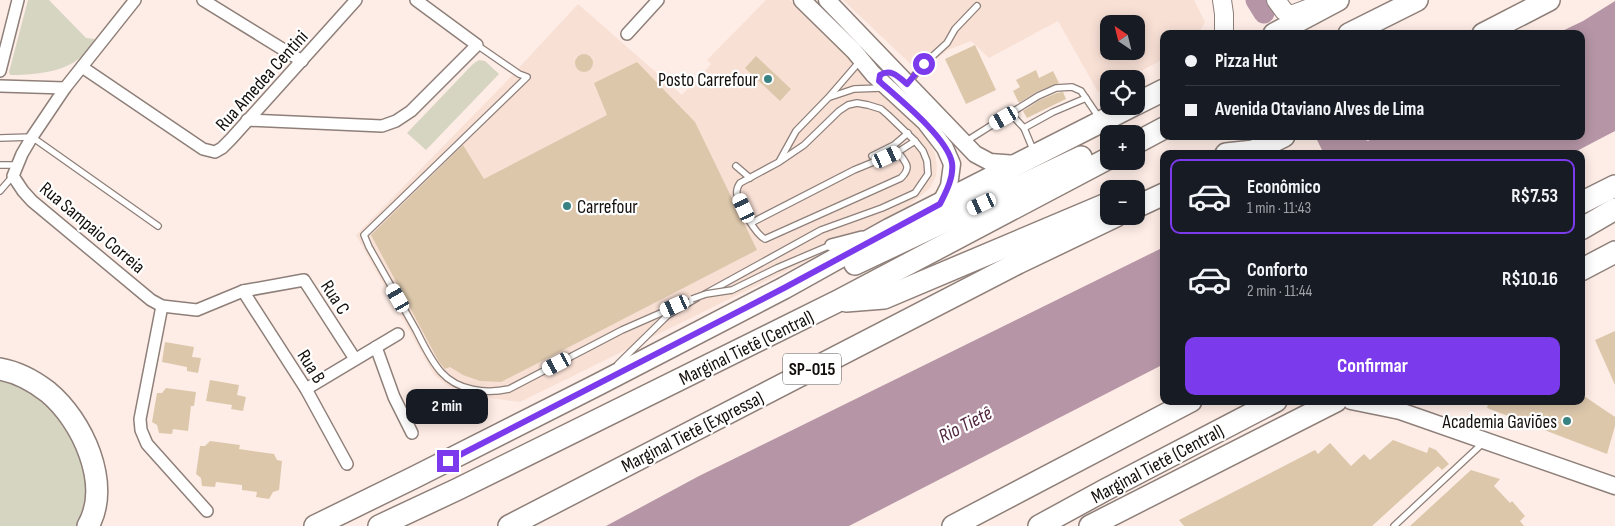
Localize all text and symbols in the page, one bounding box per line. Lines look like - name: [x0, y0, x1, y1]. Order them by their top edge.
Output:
- north arrow: [1100, 15, 1145, 60]
- map controls: [1100, 15, 1145, 225]
- street label: Rua Amedea Centini: [211, 26, 313, 136]
- text: Pizza Hut: [1215, 50, 1278, 73]
- route start: [913, 53, 935, 75]
- place label: Posto Carrefour: [658, 69, 759, 92]
- button: locate: [1100, 70, 1145, 115]
- marker: Posto Carrefour: [762, 73, 774, 85]
- text: Avenida Otaviano Alves de Lima: [1215, 98, 1424, 121]
- car: [987, 104, 1020, 132]
- button: +: [1100, 125, 1145, 170]
- car: [870, 144, 903, 170]
- icon: car: [1187, 174, 1232, 219]
- text: Econômico: [1247, 176, 1321, 199]
- street label: Rua Sampaio Correia: [35, 177, 149, 279]
- button: −: [1100, 180, 1145, 225]
- text: R$7.53: [1511, 185, 1558, 208]
- car: [730, 191, 757, 225]
- car: [965, 191, 998, 217]
- place label: Carrefour: [577, 196, 638, 219]
- text: 1 min · 11:43: [1247, 199, 1311, 218]
- marker: Carrefour: [561, 200, 573, 212]
- icon: car: [1187, 257, 1232, 302]
- text: Conforto: [1247, 259, 1308, 282]
- text: R$10.16: [1502, 268, 1558, 291]
- street label: Rua C: [315, 276, 354, 319]
- car: [384, 281, 411, 315]
- text: 2 min · 11:44: [1247, 282, 1312, 301]
- car: [658, 293, 691, 319]
- street label: Marginal Tietê (Central): [676, 306, 818, 391]
- button: Confirmar: [1185, 337, 1560, 395]
- street label: Rua B: [292, 346, 330, 388]
- car: [540, 350, 573, 378]
- road number: SP-015: [783, 354, 841, 384]
- street label: Marginal Tietê (Expressa): [618, 387, 768, 478]
- callout: 2 min: [407, 388, 489, 424]
- text: 2 min: [432, 397, 462, 416]
- water label: Rio Tietê: [935, 401, 996, 449]
- place label: Academia Gaviões: [1442, 411, 1557, 434]
- marker: Academia Gaviões: [1561, 415, 1573, 427]
- street label: Marginal Tietê (Central): [1088, 420, 1228, 509]
- route end: [437, 450, 459, 472]

